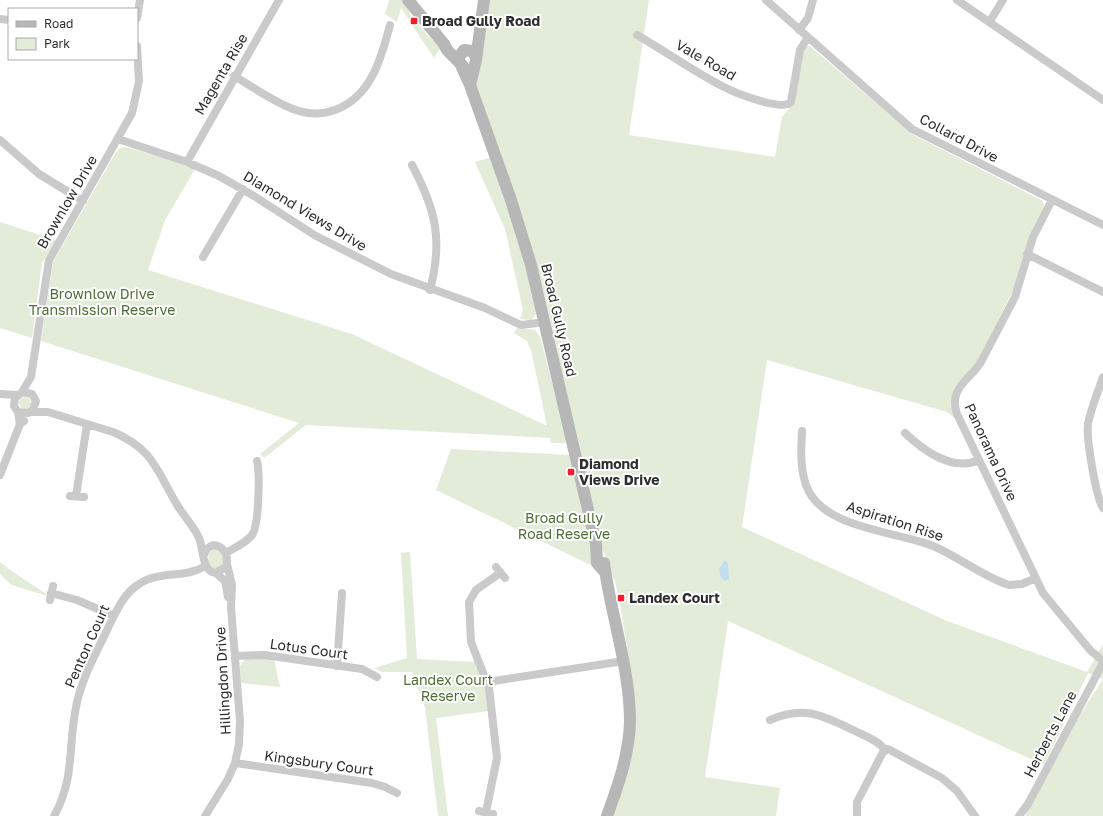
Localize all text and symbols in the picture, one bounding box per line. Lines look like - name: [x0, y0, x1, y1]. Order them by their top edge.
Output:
- legend: [8, 8, 138, 60]
- place label: Broad Gully Road: [422, 12, 540, 29]
- text: Road: [44, 16, 73, 31]
- marker: Broad Gully Road: [409, 16, 419, 26]
- street label: Magenta Rise: [190, 30, 251, 117]
- text: Park: [44, 36, 70, 51]
- street label: Vale Road: [673, 36, 739, 84]
- street label: Collard Drive: [917, 110, 1002, 165]
- street label: Brownlow Drive: [33, 152, 100, 251]
- street label: Diamond Views Drive: [240, 167, 370, 254]
- street label: Broad Gully Road: [538, 262, 581, 378]
- park label: Brownlow Drive Transmission Reserve: [29, 285, 175, 318]
- street label: Panorama Drive: [961, 400, 1021, 503]
- place label: Diamond Views Drive: [579, 455, 660, 488]
- marker: Diamond Views Drive: [566, 467, 576, 477]
- street label: Aspiration Rise: [845, 497, 946, 544]
- park label: Broad Gully Road Reserve: [518, 509, 610, 542]
- place label: Landex Court: [629, 589, 720, 606]
- marker: Landex Court: [616, 593, 626, 603]
- street label: Penton Court: [61, 601, 113, 690]
- street label: Hillingdon Drive: [211, 627, 234, 735]
- street label: Lotus Court: [269, 635, 349, 662]
- park label: Landex Court Reserve: [403, 671, 493, 704]
- street label: Herberts Lane: [1020, 687, 1080, 780]
- street label: Kingsbury Court: [263, 746, 375, 779]

